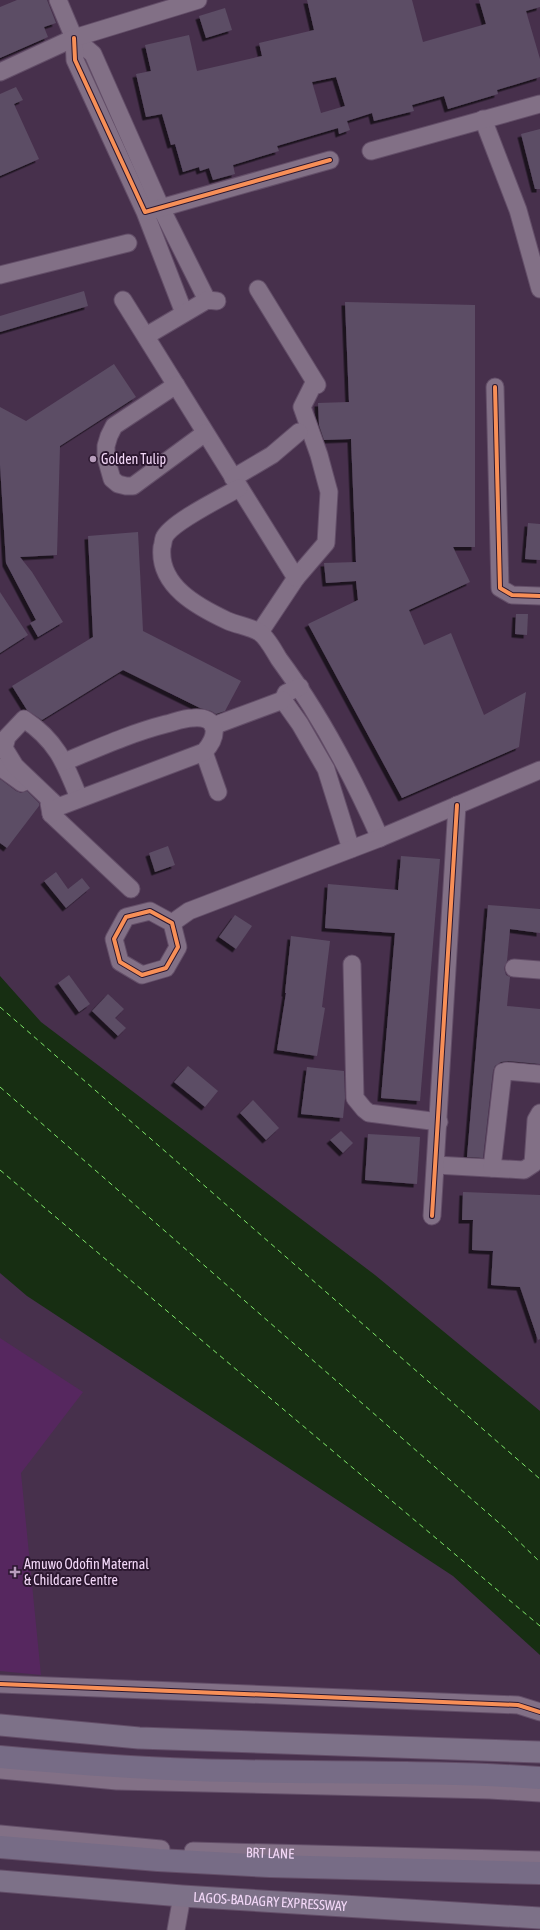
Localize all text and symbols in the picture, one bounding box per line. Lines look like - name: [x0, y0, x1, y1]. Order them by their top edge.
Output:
- place label: Golden Tulip: [101, 451, 166, 467]
- marker: Golden Tulip: [88, 454, 98, 464]
- place label: Amuwo Odofin Maternal & Childcare Centre: [24, 1556, 149, 1588]
- marker: Amuwo Odofin Maternal & Childcare Centre: [9, 1566, 21, 1578]
- street label: BRT LANE: [246, 1844, 294, 1862]
- street label: LAGOS-BADAGRY EXPRESSWAY: [193, 1889, 348, 1914]

